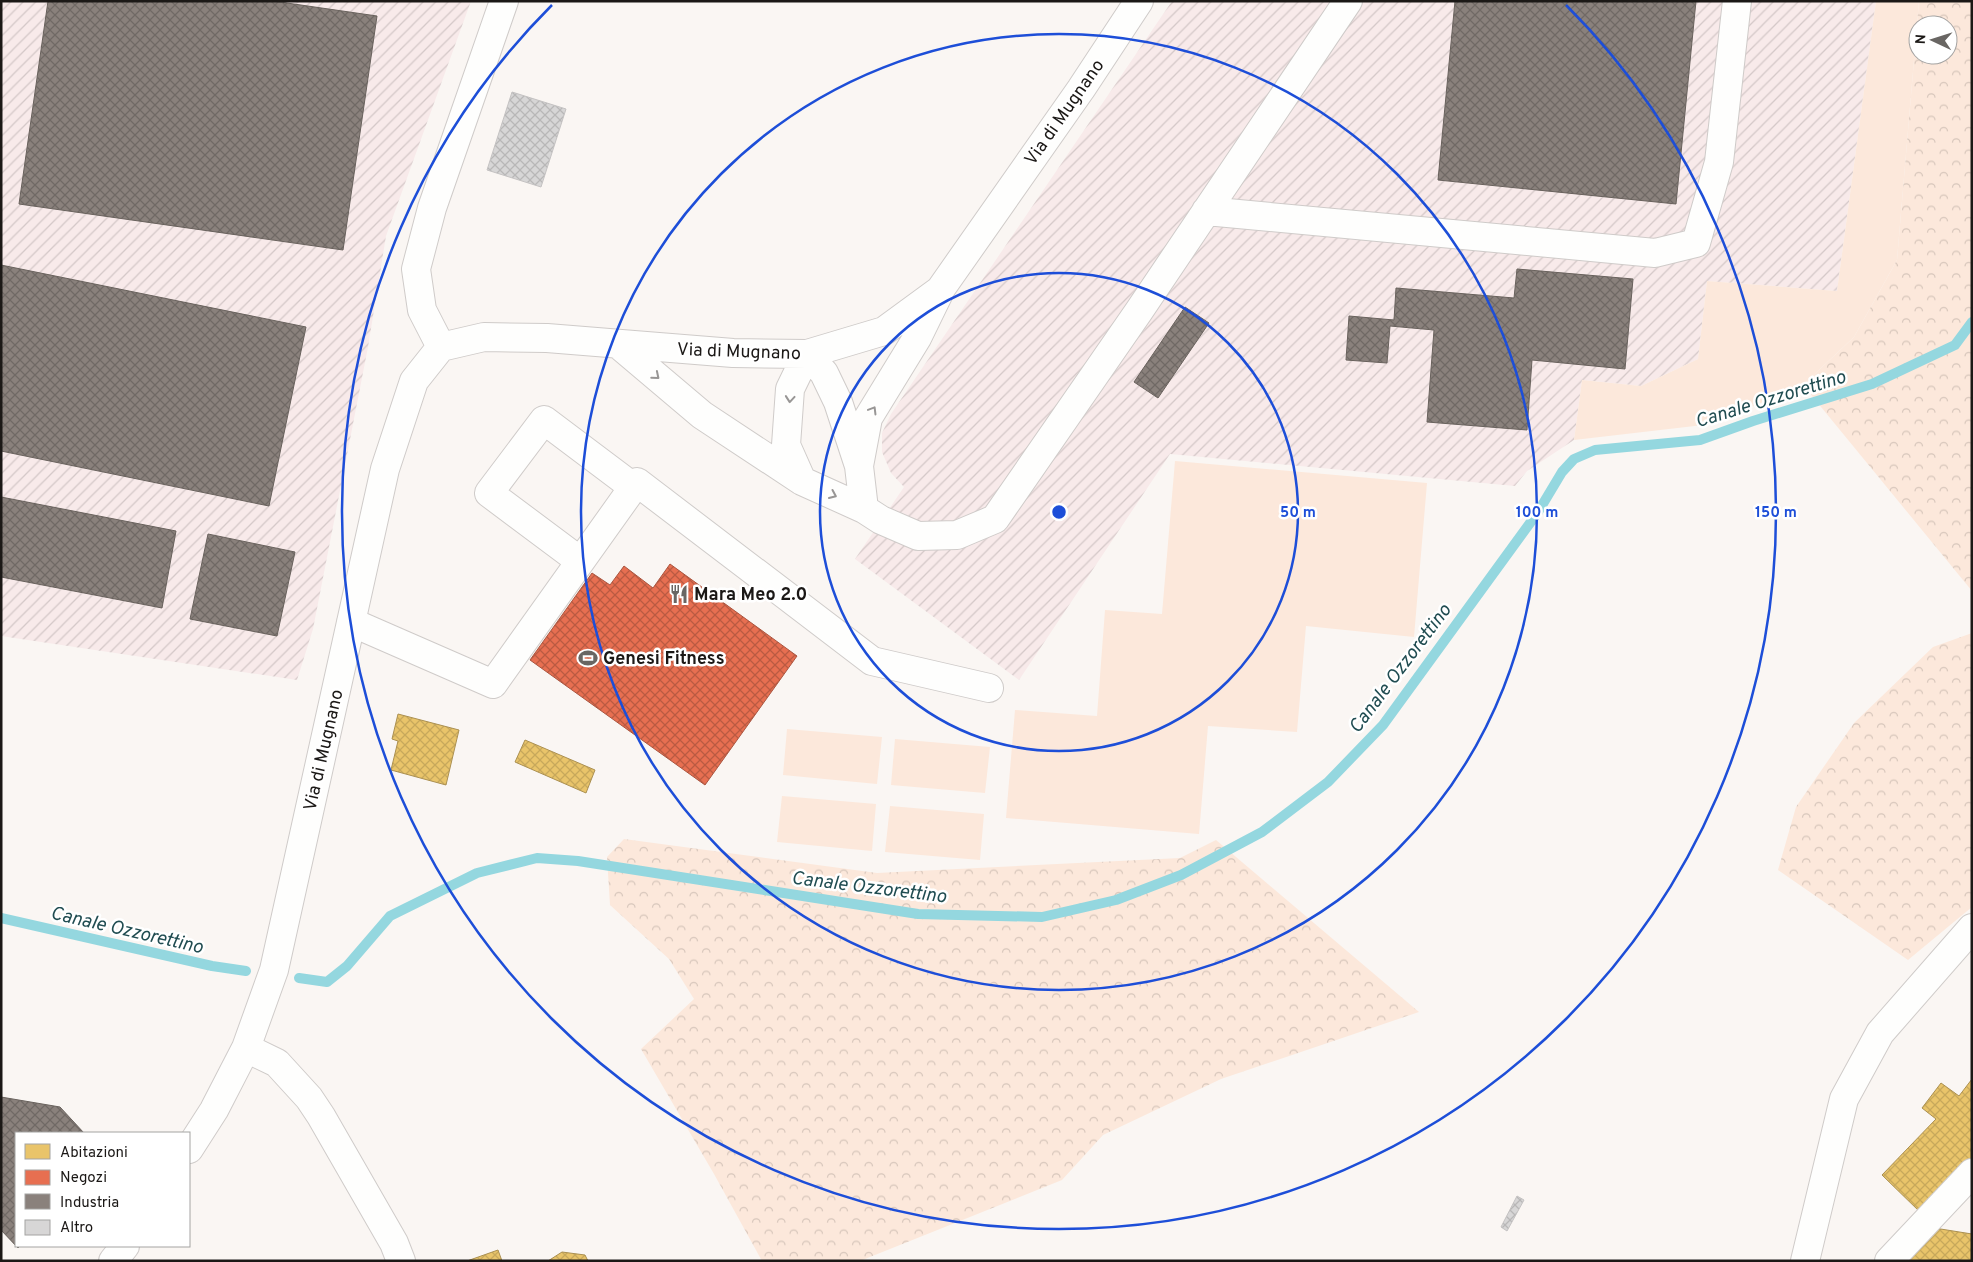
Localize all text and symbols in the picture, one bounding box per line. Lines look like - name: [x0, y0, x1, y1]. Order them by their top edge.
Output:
- north arrow: [1908, 15, 1958, 65]
- text: N: [1913, 34, 1930, 45]
- street label: Via di Mugnano: [1020, 55, 1110, 170]
- street label: Via di Mugnano: [677, 339, 801, 366]
- water label: Canale Ozzorettino: [1693, 365, 1849, 434]
- one-way arrow: [650, 370, 659, 379]
- one-way arrow: [784, 396, 795, 404]
- one-way arrow: [866, 407, 876, 416]
- one-way arrow: [828, 489, 837, 500]
- centre of rings: [1050, 503, 1068, 521]
- text: 50 m: [1280, 504, 1316, 523]
- text: 100 m: [1516, 504, 1558, 523]
- text: 150 m: [1755, 504, 1797, 523]
- restaurant icon: Mara Meo 2.0: [668, 583, 690, 605]
- place label: Mara Meo 2.0: [694, 584, 807, 607]
- water label: Canale Ozzorettino: [1344, 599, 1458, 739]
- sports icon: Genesi Fitness: [577, 647, 599, 669]
- place label: Genesi Fitness: [603, 648, 725, 671]
- street label: Via di Mugnano: [299, 687, 350, 813]
- water label: Canale Ozzorettino: [790, 867, 948, 910]
- water label: Canale Ozzorettino: [48, 902, 206, 960]
- legend: [15, 1132, 190, 1247]
- text: Abitazioni: [60, 1144, 128, 1163]
- text: Negozi: [60, 1169, 107, 1188]
- text: Industria: [60, 1194, 119, 1213]
- text: Altro: [60, 1219, 93, 1238]

